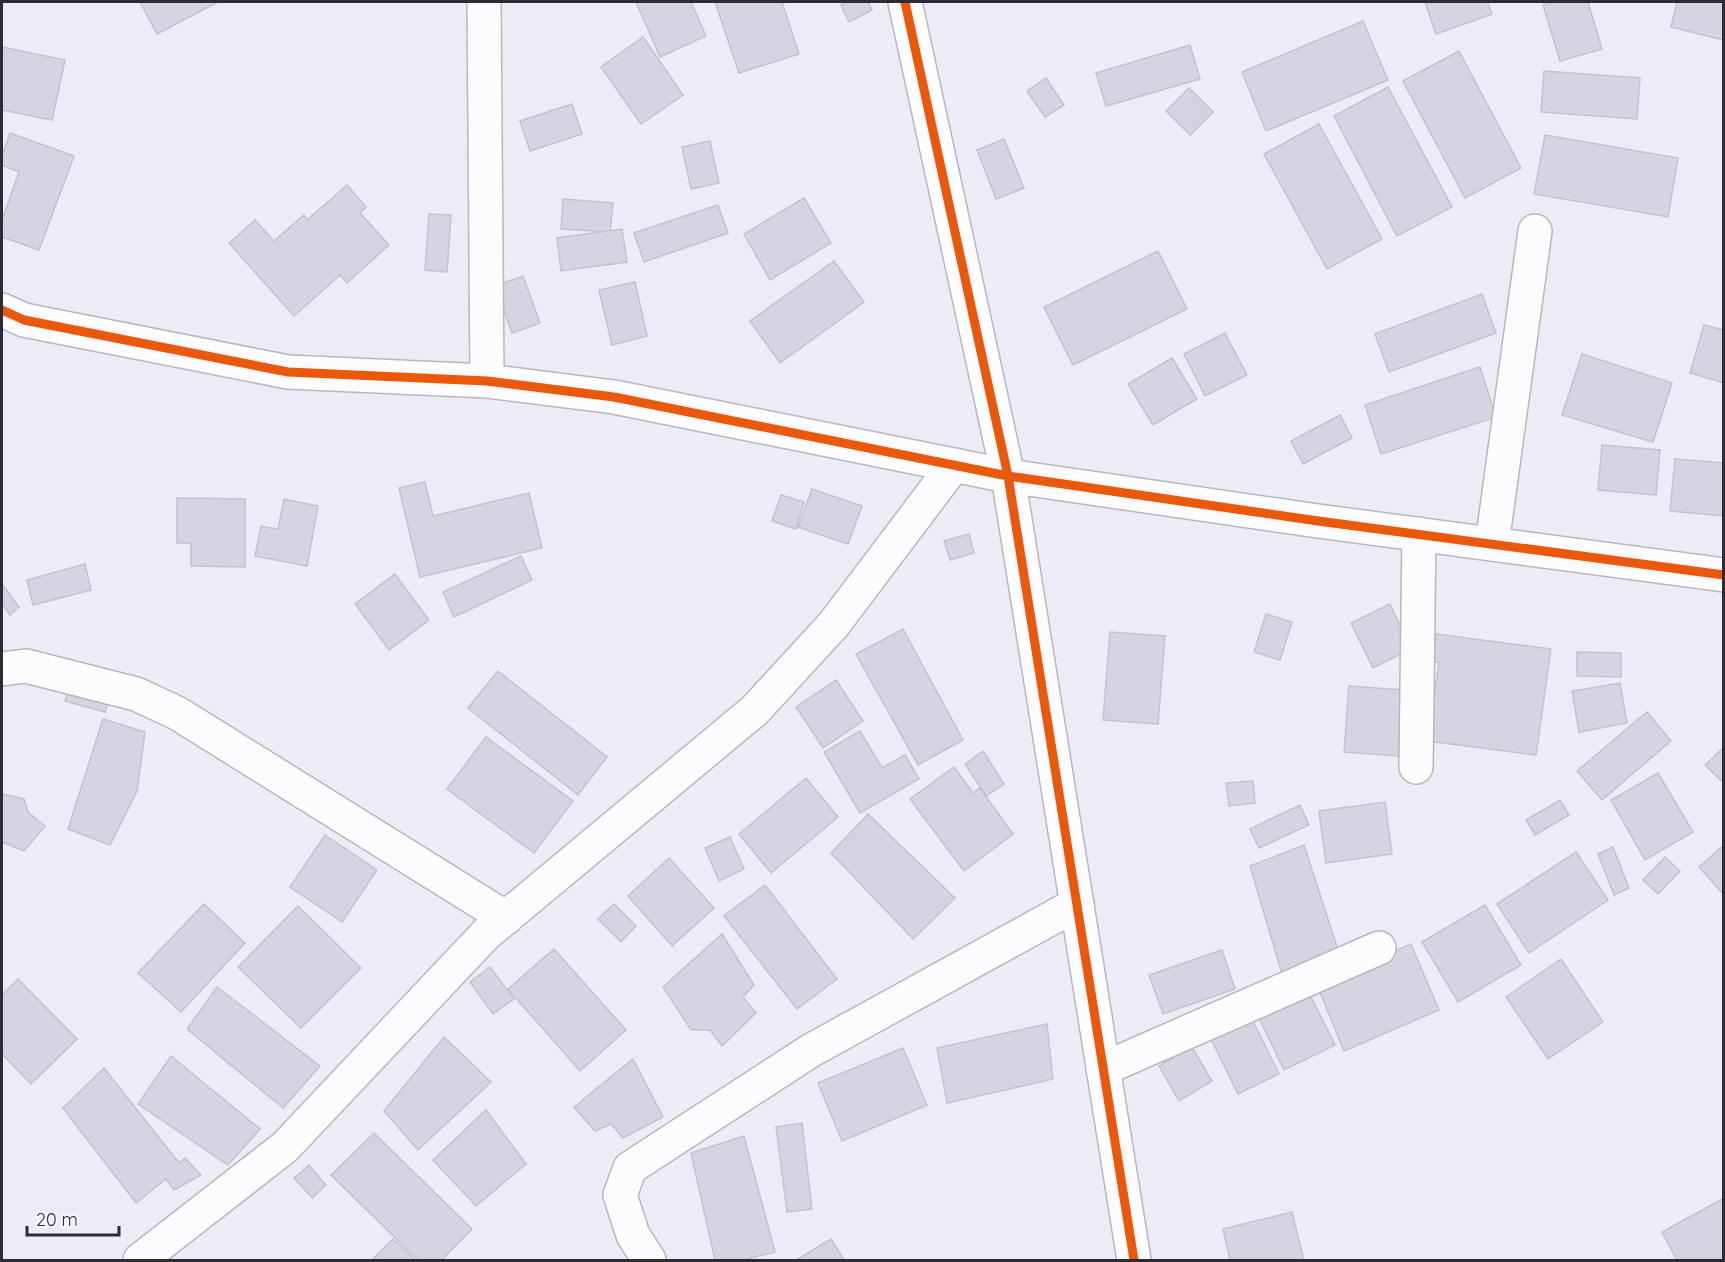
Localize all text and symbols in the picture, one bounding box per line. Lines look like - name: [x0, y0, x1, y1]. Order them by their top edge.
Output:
- scale bar: [27, 1199, 118, 1237]
- text: 20 m: [36, 1208, 78, 1231]

